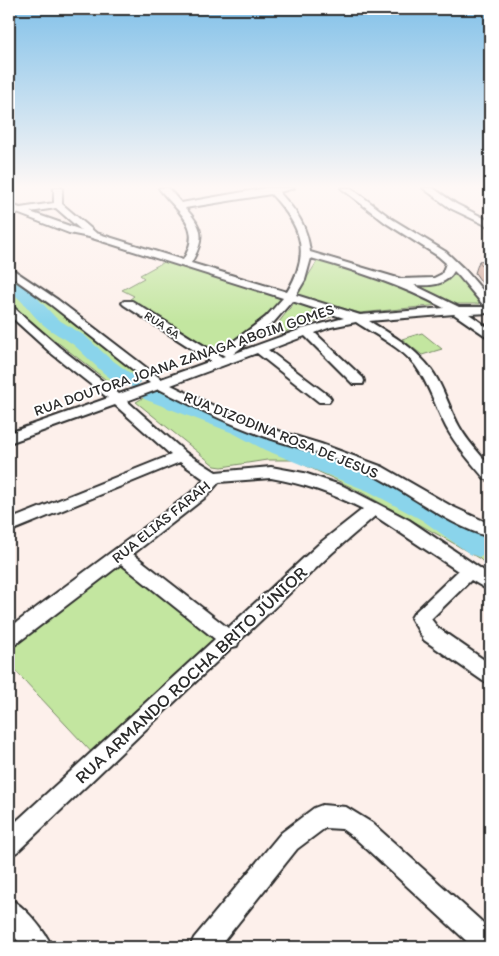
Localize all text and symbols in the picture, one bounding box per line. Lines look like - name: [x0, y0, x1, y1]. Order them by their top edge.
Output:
- street label: RUA DOUTORA JOANA ZANAGA ABOIM GOMES: [32, 300, 336, 420]
- street label: RUA 6A: [142, 308, 183, 342]
- street label: RUA DIZODINA ROSA DE JESUS: [181, 388, 381, 482]
- street label: RUA ELIAS FARAH: [108, 477, 214, 567]
- street label: RUA ARMANDO ROCHA BRITO JÚNIOR: [70, 562, 312, 788]

